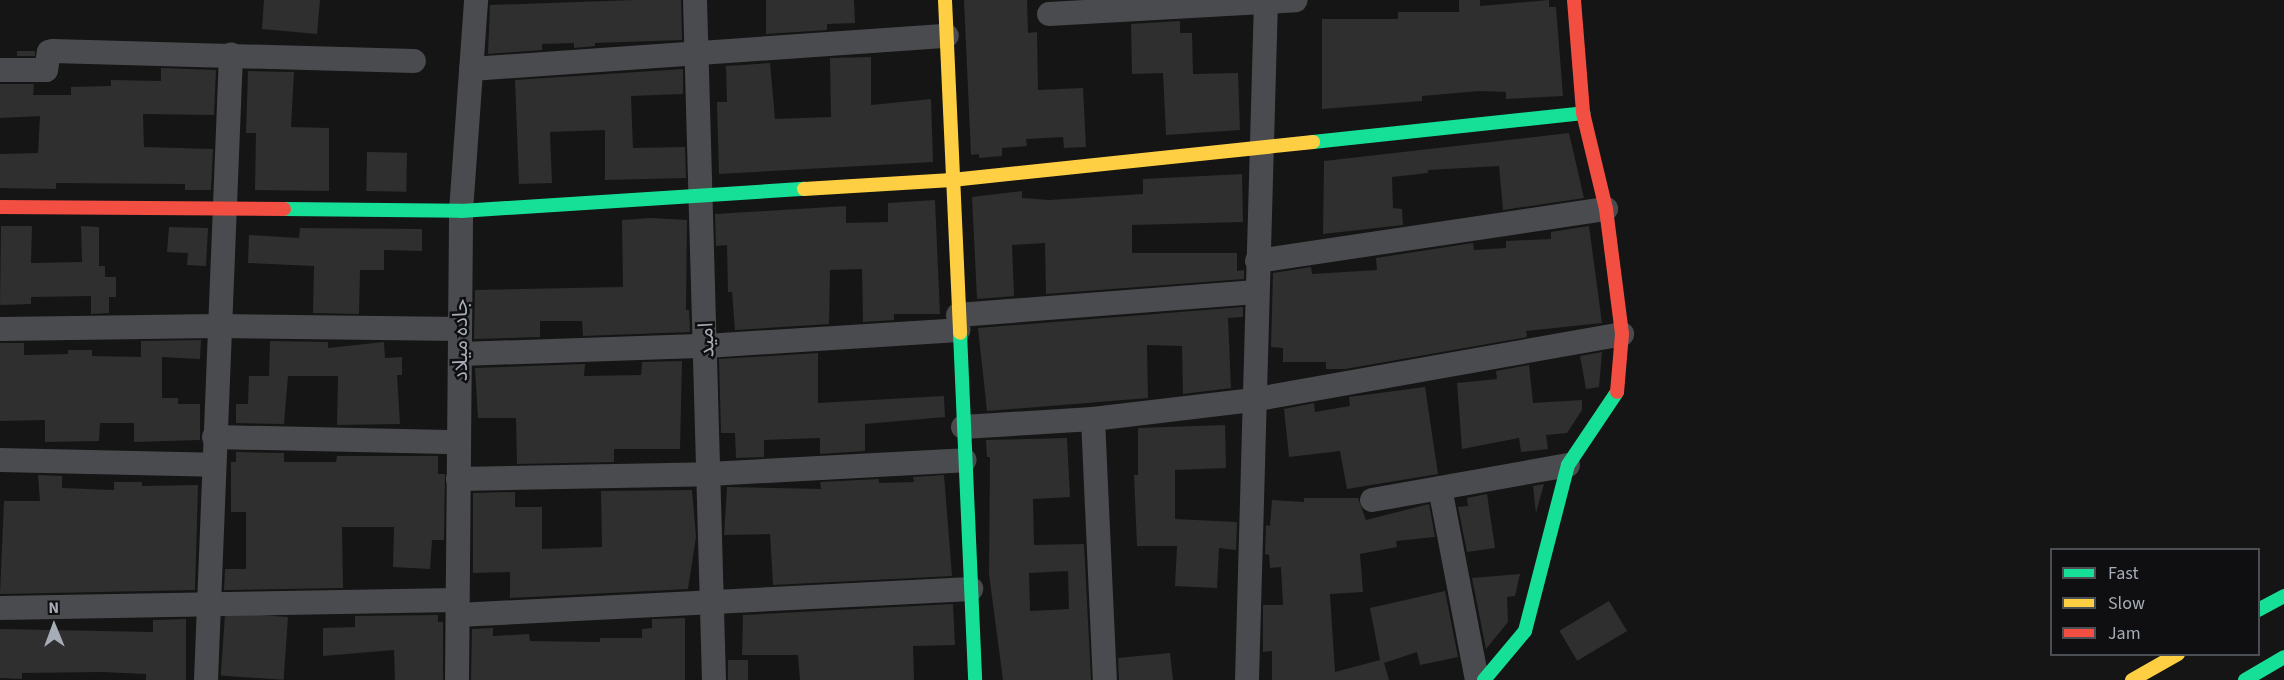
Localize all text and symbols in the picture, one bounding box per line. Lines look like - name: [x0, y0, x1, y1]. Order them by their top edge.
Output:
- street label: جاده میلاد: [447, 299, 473, 381]
- street label: امید: [693, 322, 719, 358]
- legend: [2050, 548, 2260, 656]
- text: Fast: [2108, 561, 2139, 586]
- text: Slow: [2108, 591, 2145, 616]
- north arrow: [24, 596, 84, 656]
- text: N: [48, 597, 59, 619]
- text: Jam: [2108, 621, 2141, 646]

